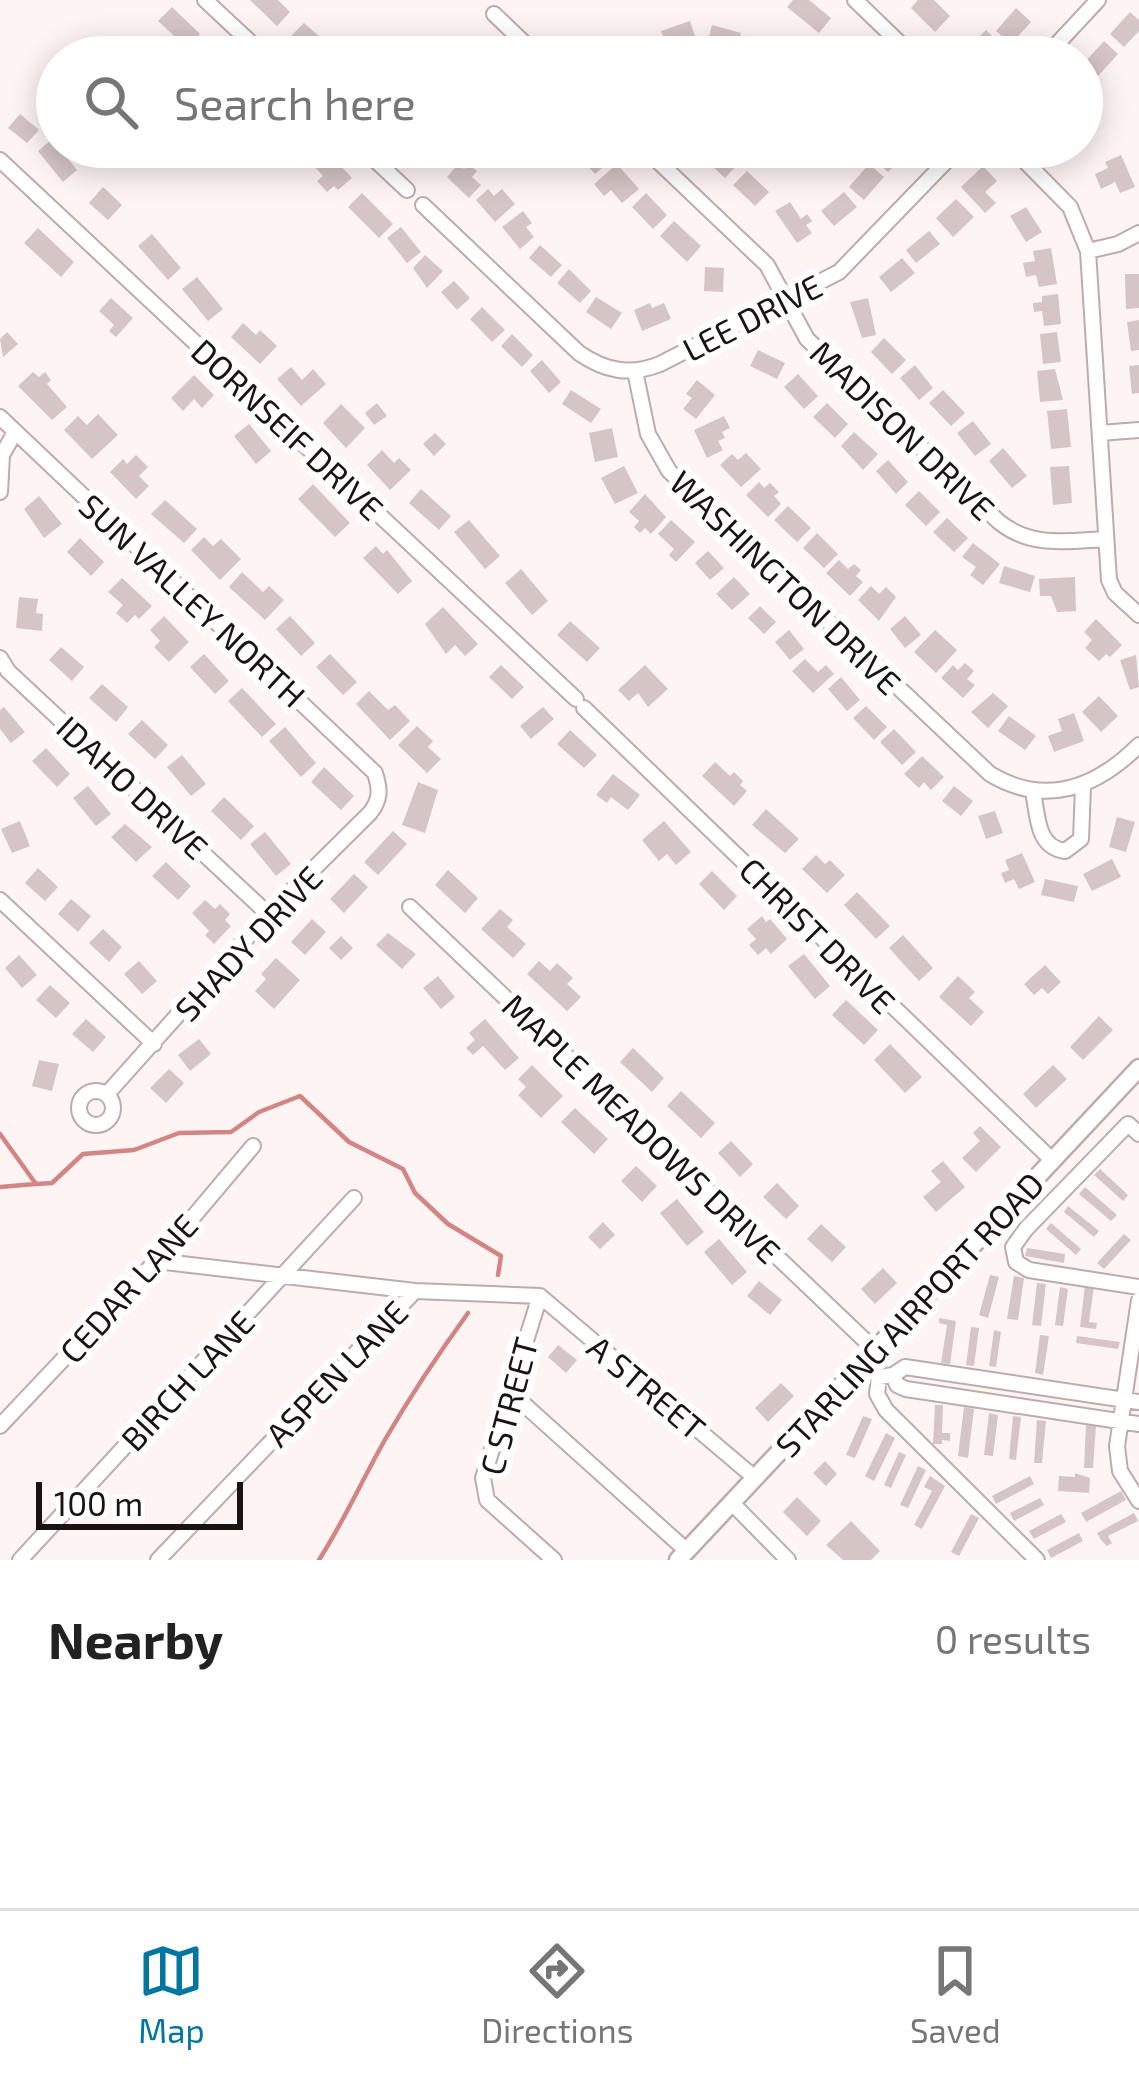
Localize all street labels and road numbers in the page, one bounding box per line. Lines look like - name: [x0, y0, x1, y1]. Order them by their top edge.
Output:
- street label: LEE DRIVE: [676, 265, 828, 369]
- street label: DORNSEIF DRIVE: [184, 330, 392, 528]
- street label: MADISON DRIVE: [803, 332, 1003, 528]
- street label: WASHINGTON DRIVE: [662, 462, 910, 702]
- street label: SUN VALLEY NORTH: [72, 485, 314, 715]
- street label: IDAHO DRIVE: [49, 707, 217, 867]
- street label: CHRIST DRIVE: [732, 849, 904, 1021]
- street label: SHADY DRIVE: [166, 857, 330, 1029]
- street label: MAPLE MEADOWS DRIVE: [495, 985, 789, 1271]
- street label: STARLING AIRPORT ROAD: [767, 1163, 1051, 1465]
- street label: CEDAR LANE: [51, 1205, 205, 1371]
- street label: ASPEN LANE: [257, 1292, 415, 1454]
- street label: BIRCH LANE: [112, 1302, 262, 1458]
- street label: A STREET: [580, 1326, 714, 1448]
- street label: C STREET: [471, 1333, 545, 1479]

